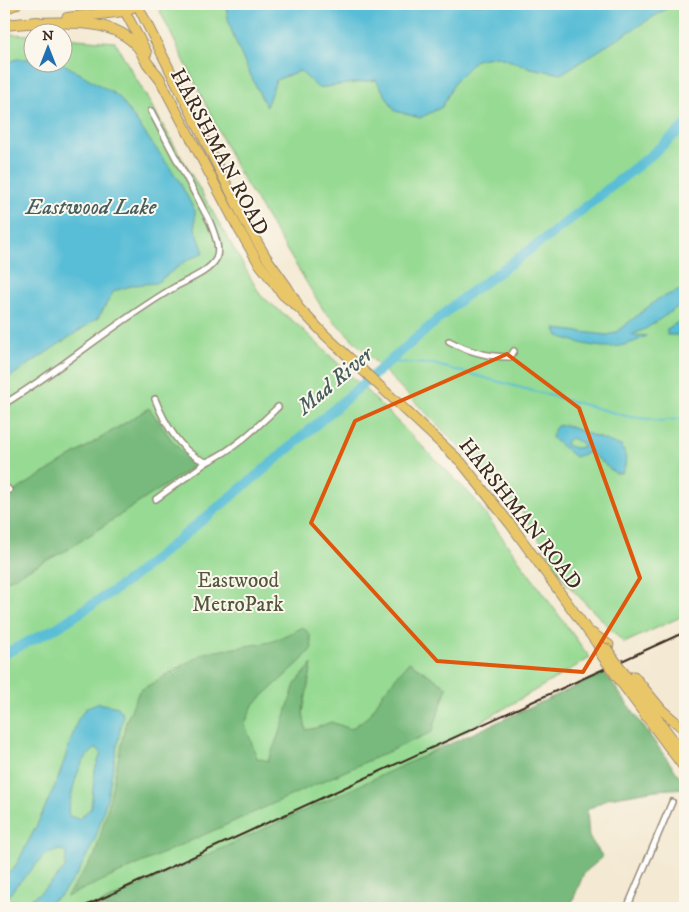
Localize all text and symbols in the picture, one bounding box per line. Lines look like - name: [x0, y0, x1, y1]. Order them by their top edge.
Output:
- north arrow: [22, 22, 72, 72]
- text: N: [42, 27, 54, 45]
- street label: HARSHMAN ROAD: [164, 64, 274, 240]
- water label: Eastwood Lake: [24, 194, 157, 221]
- water label: Mad River: [290, 340, 380, 422]
- street label: HARSHMAN ROAD: [453, 433, 587, 595]
- park label: Eastwood MetroPark: [192, 568, 284, 618]

